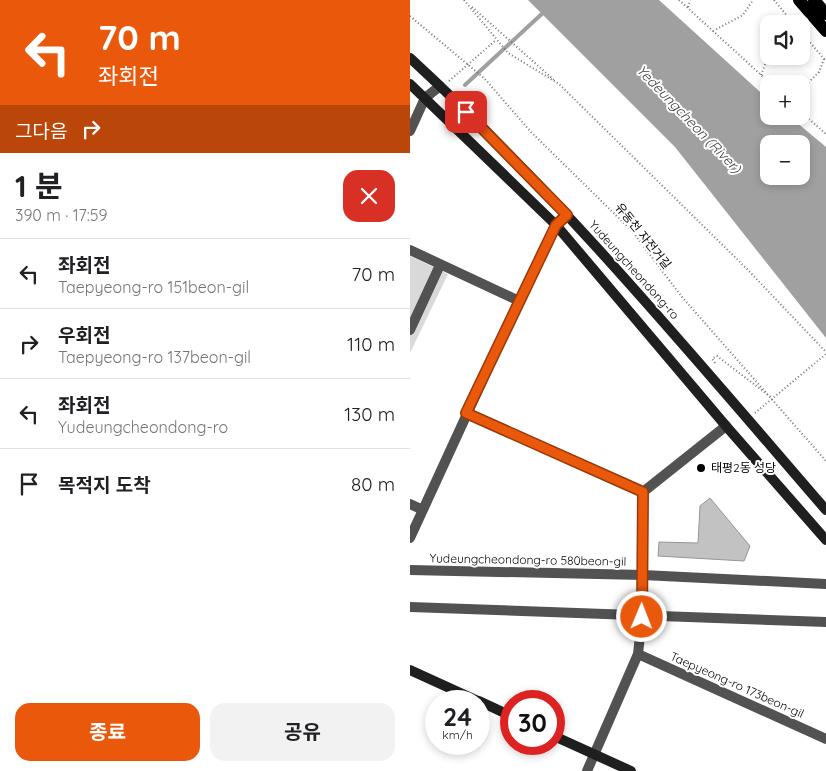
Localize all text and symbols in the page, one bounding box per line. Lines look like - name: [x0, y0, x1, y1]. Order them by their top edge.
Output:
- text: 70 m: [98, 15, 181, 59]
- map controls: [760, 15, 810, 185]
- button: sound: [760, 15, 810, 65]
- icon: left: [15, 20, 80, 85]
- water label: Yedeungcheon (River): [633, 61, 746, 177]
- text: 좌회전: [98, 62, 159, 90]
- button: +: [760, 75, 810, 125]
- pin: [445, 91, 487, 133]
- icon: arrive: [452, 98, 480, 126]
- icon: right: [77, 115, 105, 143]
- text: 그다음: [15, 119, 67, 143]
- button: −: [760, 135, 810, 185]
- text: 1 분: [15, 167, 63, 205]
- button: close: [343, 170, 395, 222]
- street label: 유동천 자전거길: [612, 200, 675, 272]
- text: 390 m · 17:59: [15, 205, 107, 225]
- street label: Yudeungcheondong-ro: [586, 217, 683, 322]
- text: 좌회전: [58, 253, 110, 277]
- icon: left: [15, 260, 43, 288]
- text: 70 m: [351, 262, 395, 286]
- text: Taepyeong-ro 151beon-gil: [58, 277, 249, 297]
- text: 우회전: [58, 323, 110, 347]
- icon: right: [15, 330, 43, 358]
- text: 110 m: [347, 332, 395, 356]
- text: Taepyeong-ro 137beon-gil: [58, 347, 251, 367]
- text: 좌회전: [58, 393, 110, 417]
- icon: left: [15, 400, 43, 428]
- text: 130 m: [344, 402, 395, 426]
- text: Yudeungcheondong-ro: [58, 417, 228, 437]
- place label: 태평2동 성당: [711, 460, 776, 475]
- marker: 태평2동 성당: [695, 462, 707, 474]
- icon: arrive: [15, 470, 43, 498]
- text: 80 m: [351, 472, 395, 496]
- text: 목적지 도착: [58, 473, 151, 497]
- street label: Yudeungcheondong-ro 580beon-gil: [430, 550, 627, 569]
- position arrow: [615, 590, 667, 642]
- street label: Taepyeong-ro 173beon-gil: [668, 648, 806, 721]
- speed limit sign: 30: [500, 690, 565, 755]
- text: 24: [443, 701, 472, 732]
- button: 종료: [15, 703, 200, 761]
- button: 공유: [210, 703, 395, 761]
- text: km/h: [442, 727, 473, 742]

